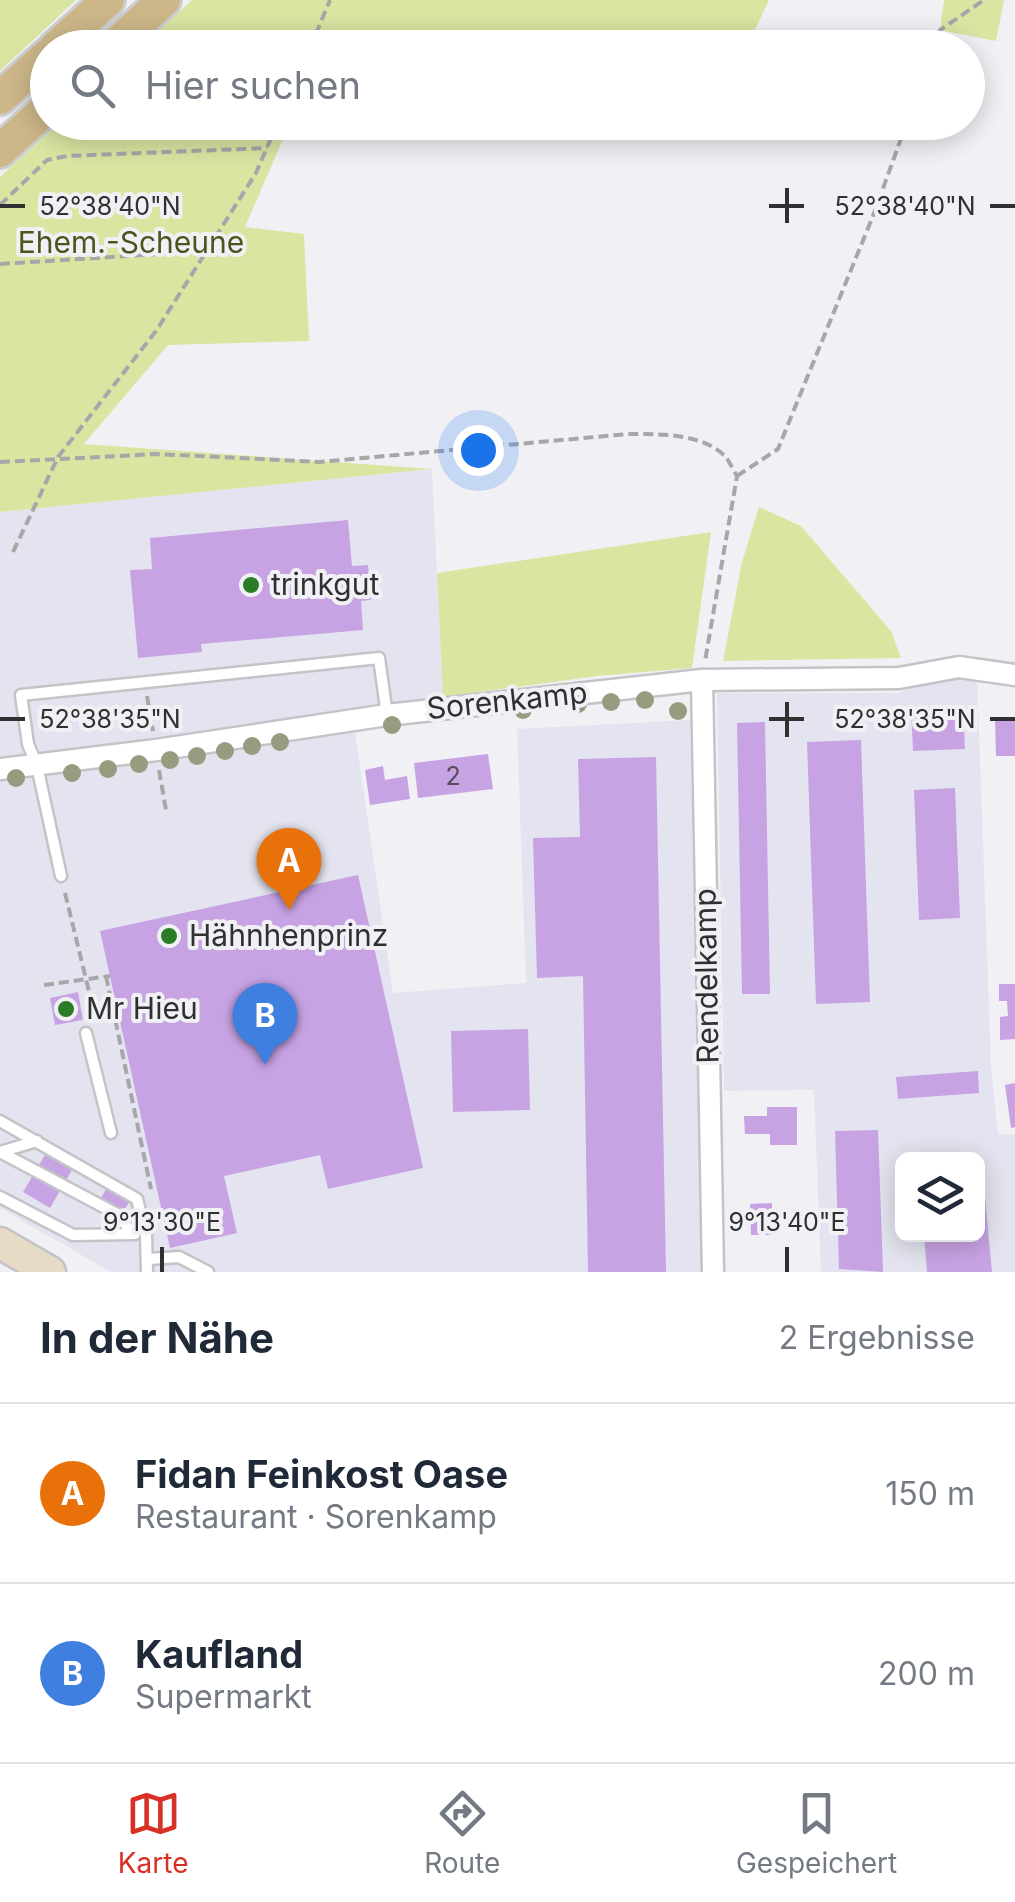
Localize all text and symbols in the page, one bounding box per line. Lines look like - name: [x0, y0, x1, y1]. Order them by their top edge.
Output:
- search box: [30, 30, 985, 140]
- icon: search: [65, 58, 120, 113]
- text: Hier suchen: [145, 62, 361, 108]
- text: 52°38'40"N: [39, 191, 181, 221]
- text: 52°38'40"N: [834, 191, 976, 221]
- park label: Ehem.-Scheune: [18, 224, 244, 260]
- your location: [453, 425, 504, 476]
- place label: trinkgut: [271, 566, 379, 602]
- marker: trinkgut: [240, 574, 262, 596]
- street label: Sorenkamp: [425, 674, 589, 726]
- text: 52°38'35"N: [39, 704, 181, 734]
- text: 52°38'35"N: [834, 704, 976, 734]
- house number: 2: [445, 761, 461, 791]
- pin: A: [256, 828, 322, 910]
- street label: Rendelkamp: [686, 888, 726, 1064]
- place label: Hähnhenprinz: [189, 917, 388, 953]
- marker: Hähnhenprinz: [158, 925, 180, 947]
- pin: B: [232, 982, 298, 1065]
- place label: Mr Hieu: [86, 990, 198, 1026]
- marker: Mr Hieu: [55, 998, 77, 1020]
- map controls: [895, 1152, 985, 1242]
- button: layers: [895, 1152, 985, 1242]
- text: 9°13'30"E: [103, 1207, 221, 1237]
- text: 9°13'40"E: [728, 1207, 846, 1237]
- text: In der Nähe: [40, 1312, 274, 1363]
- text: 2 Ergebnisse: [779, 1318, 975, 1357]
- text: Fidan Feinkost Oase: [135, 1451, 508, 1497]
- text: A: [61, 1474, 84, 1513]
- text: 150 m: [885, 1474, 975, 1513]
- text: Restaurant · Sorenkamp: [135, 1497, 497, 1536]
- text: Kaufland: [135, 1631, 303, 1677]
- text: B: [62, 1654, 83, 1693]
- text: 200 m: [878, 1654, 975, 1693]
- text: Supermarkt: [135, 1677, 312, 1716]
- tab: Karte: [118, 1786, 189, 1880]
- tab: Route: [424, 1786, 500, 1880]
- tab: Gespeichert: [736, 1786, 897, 1880]

